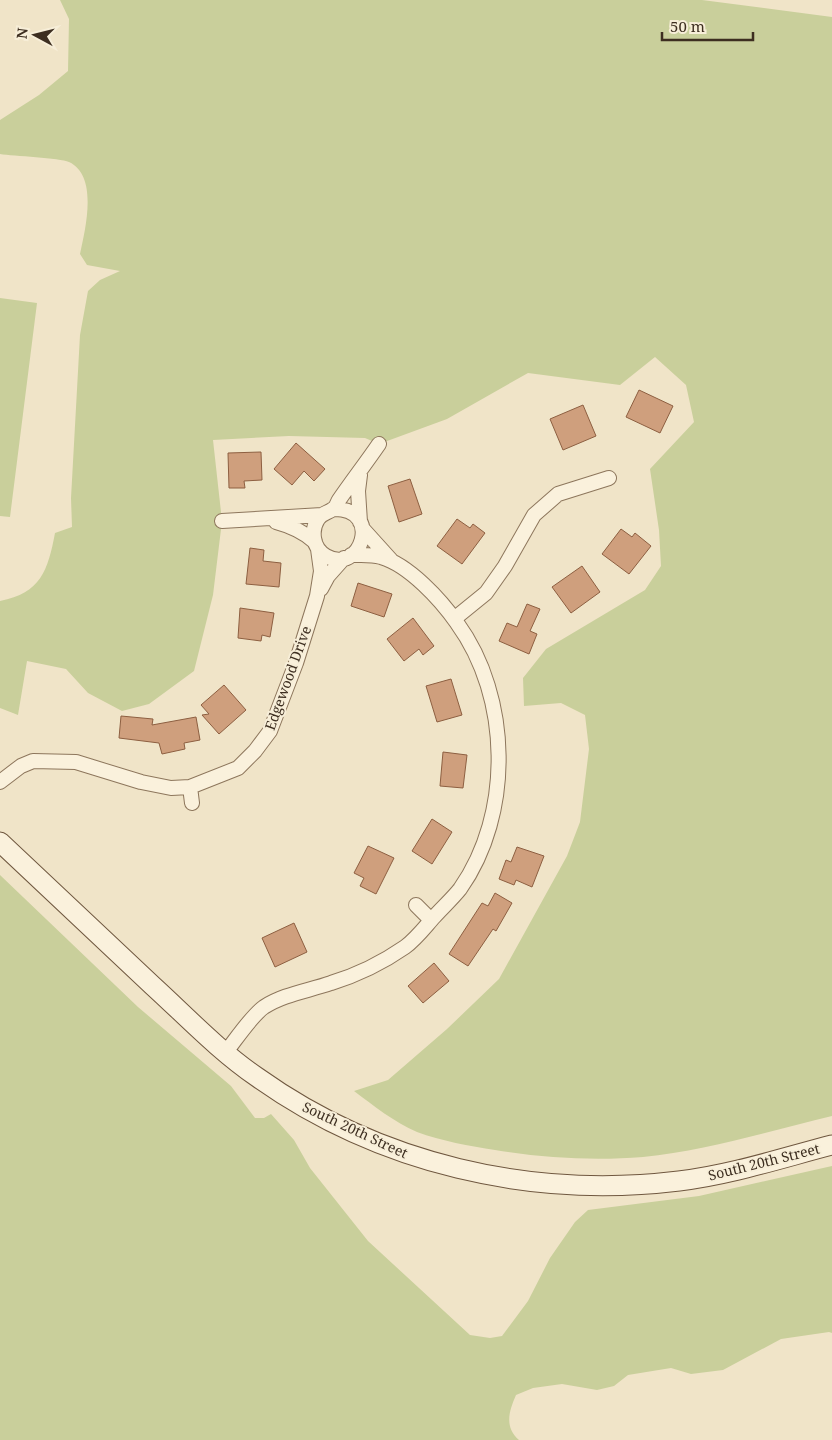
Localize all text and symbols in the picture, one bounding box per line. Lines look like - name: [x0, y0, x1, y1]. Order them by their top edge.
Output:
- north arrow: [10, 10, 60, 60]
- scale bar: [662, 10, 753, 42]
- text: 50 m: [670, 16, 705, 36]
- text: N: [11, 27, 32, 40]
- street label: Edgewood Drive: [260, 623, 315, 733]
- street label: South 20th Street: [299, 1097, 411, 1162]
- street label: South 20th Street: [706, 1138, 822, 1185]

